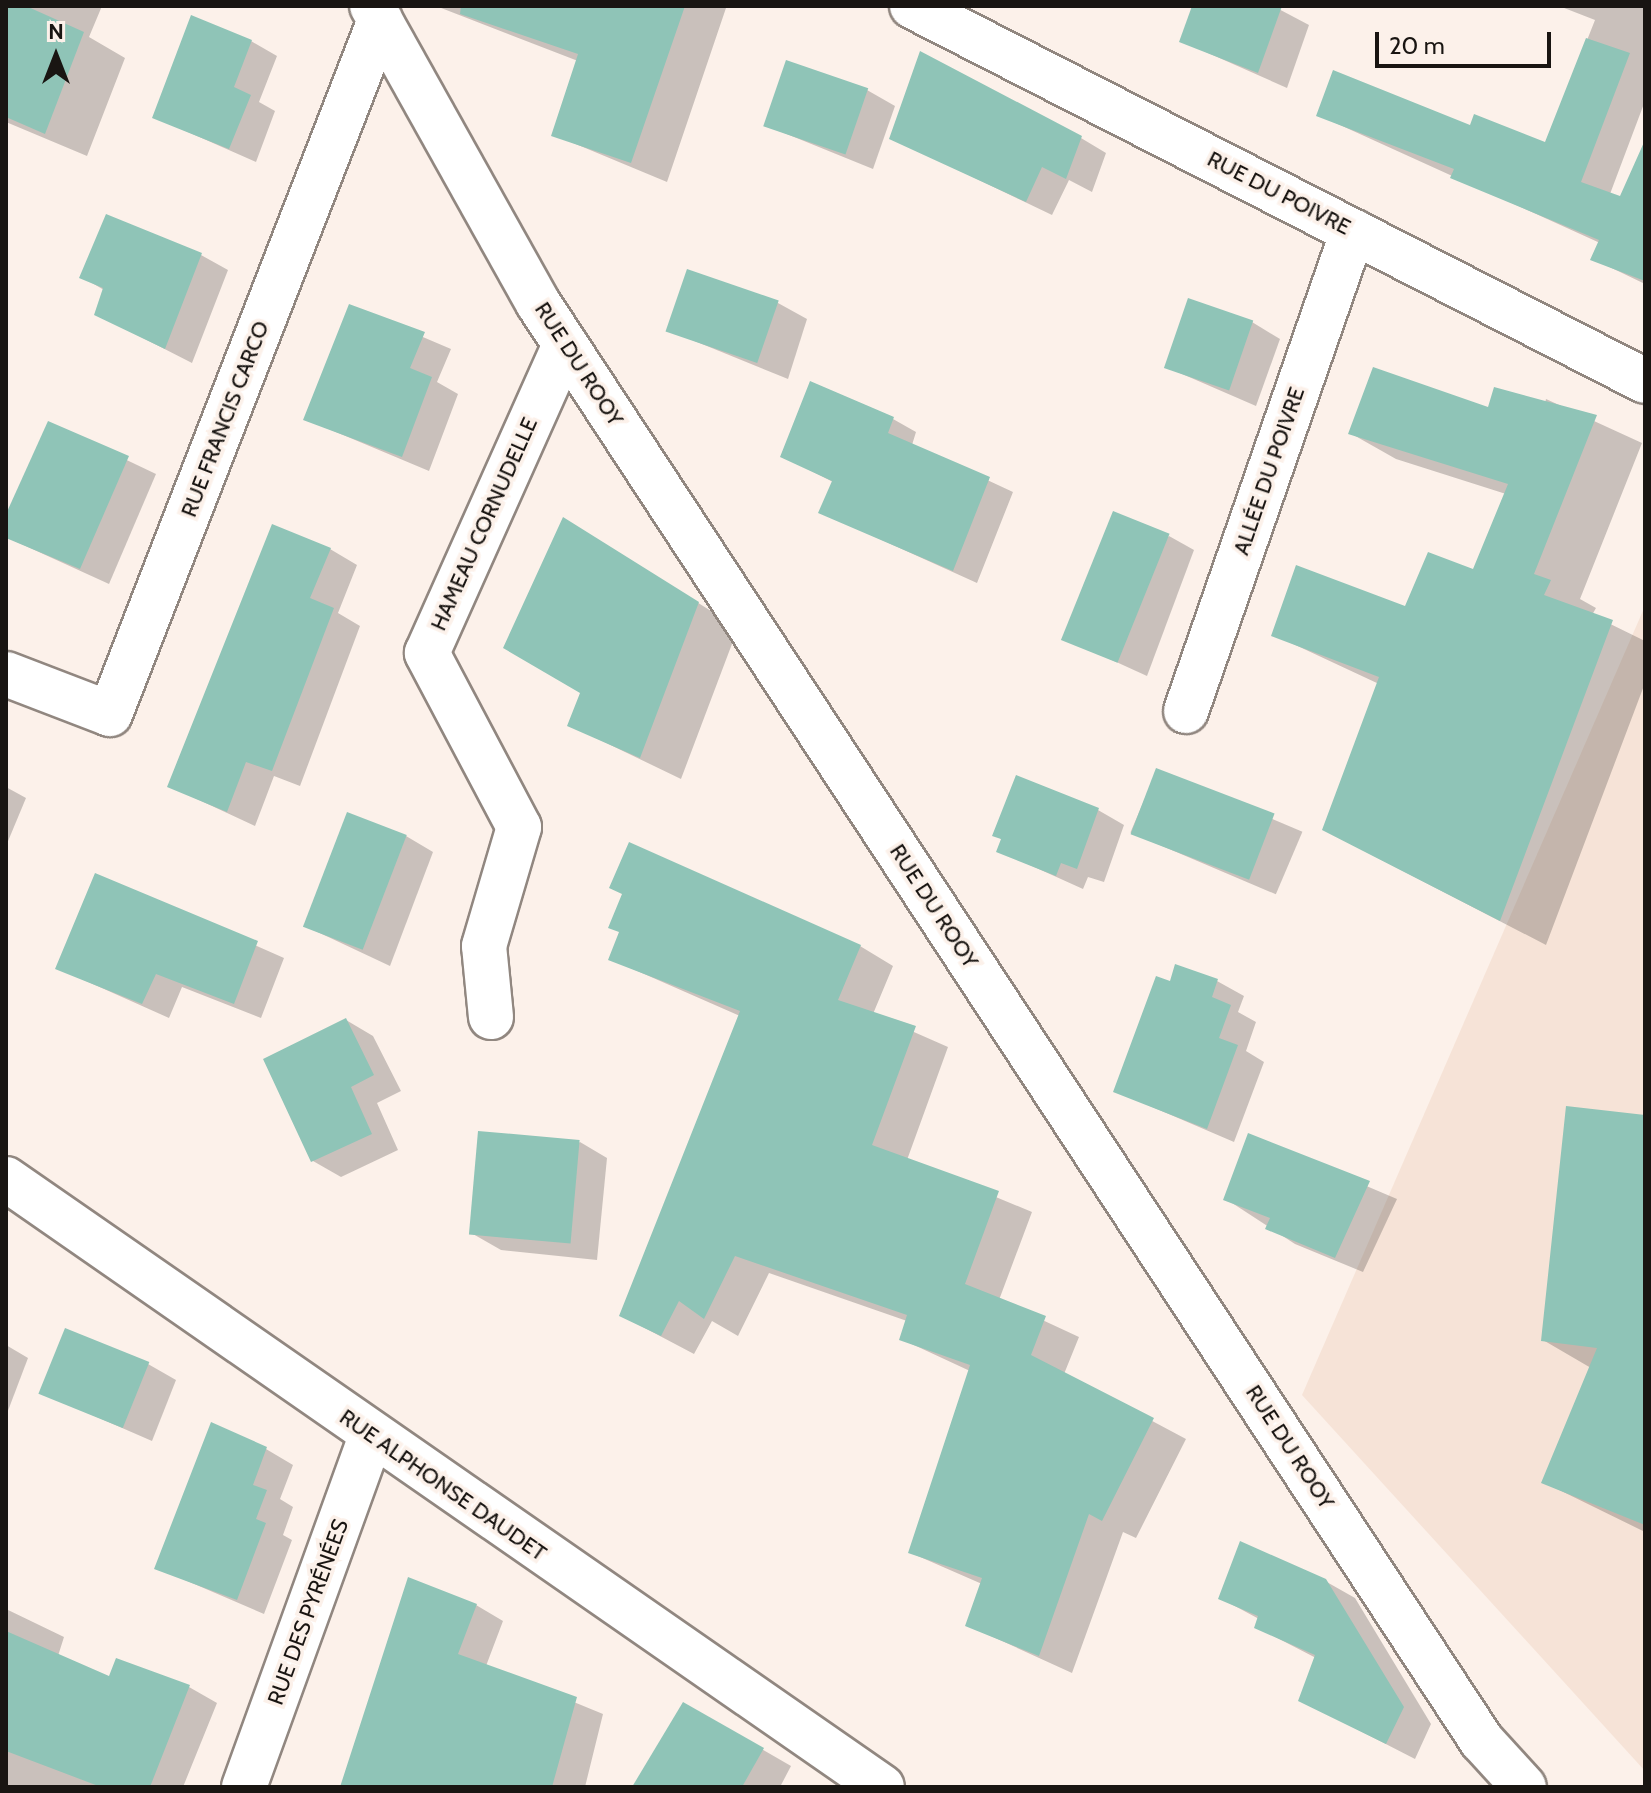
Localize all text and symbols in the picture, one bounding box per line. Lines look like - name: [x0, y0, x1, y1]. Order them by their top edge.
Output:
- north arrow: [16, 16, 96, 96]
- scale bar: [1379, 16, 1555, 66]
- text: N: [48, 18, 64, 45]
- text: 20 m: [1389, 31, 1445, 60]
- street label: RUE DU POIVRE: [1203, 146, 1355, 240]
- street label: RUE DU ROOY: [529, 297, 629, 431]
- street label: RUE FRANCIS CARCO: [175, 317, 275, 521]
- street label: ALLÉE DU POIVRE: [1228, 384, 1310, 558]
- street label: HAMEAU CORNUDELLE: [425, 413, 543, 635]
- street label: RUE DU ROOY: [884, 839, 984, 973]
- street label: RUE DU ROOY: [1240, 1380, 1340, 1514]
- street label: RUE ALPHONSE DAUDET: [335, 1404, 551, 1566]
- street label: RUE DES PYRÉNÉES: [262, 1516, 354, 1708]

